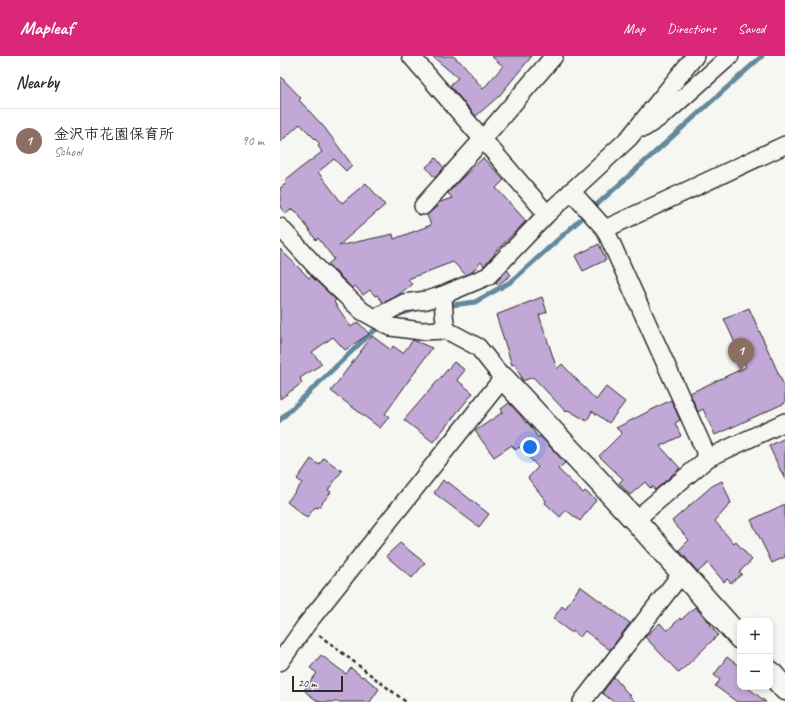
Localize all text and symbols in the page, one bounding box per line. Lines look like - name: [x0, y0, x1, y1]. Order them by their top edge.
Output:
- text: Mapleaf: [20, 16, 73, 40]
- text: Map: [624, 20, 645, 37]
- text: Directions: [667, 20, 716, 37]
- text: Saved: [738, 20, 765, 37]
- text: Nearby: [16, 72, 59, 93]
- text: 金沢市花園保育所: [54, 125, 174, 144]
- text: 1: [26, 133, 32, 149]
- text: 90 m: [242, 133, 264, 149]
- text: School: [54, 144, 82, 160]
- pin: 1: [728, 338, 754, 371]
- your location: [520, 437, 540, 457]
- map controls: [737, 618, 773, 690]
- button: +: [737, 618, 773, 654]
- button: −: [737, 654, 773, 690]
- scale bar: [292, 674, 343, 693]
- text: 20 m: [298, 676, 317, 690]

